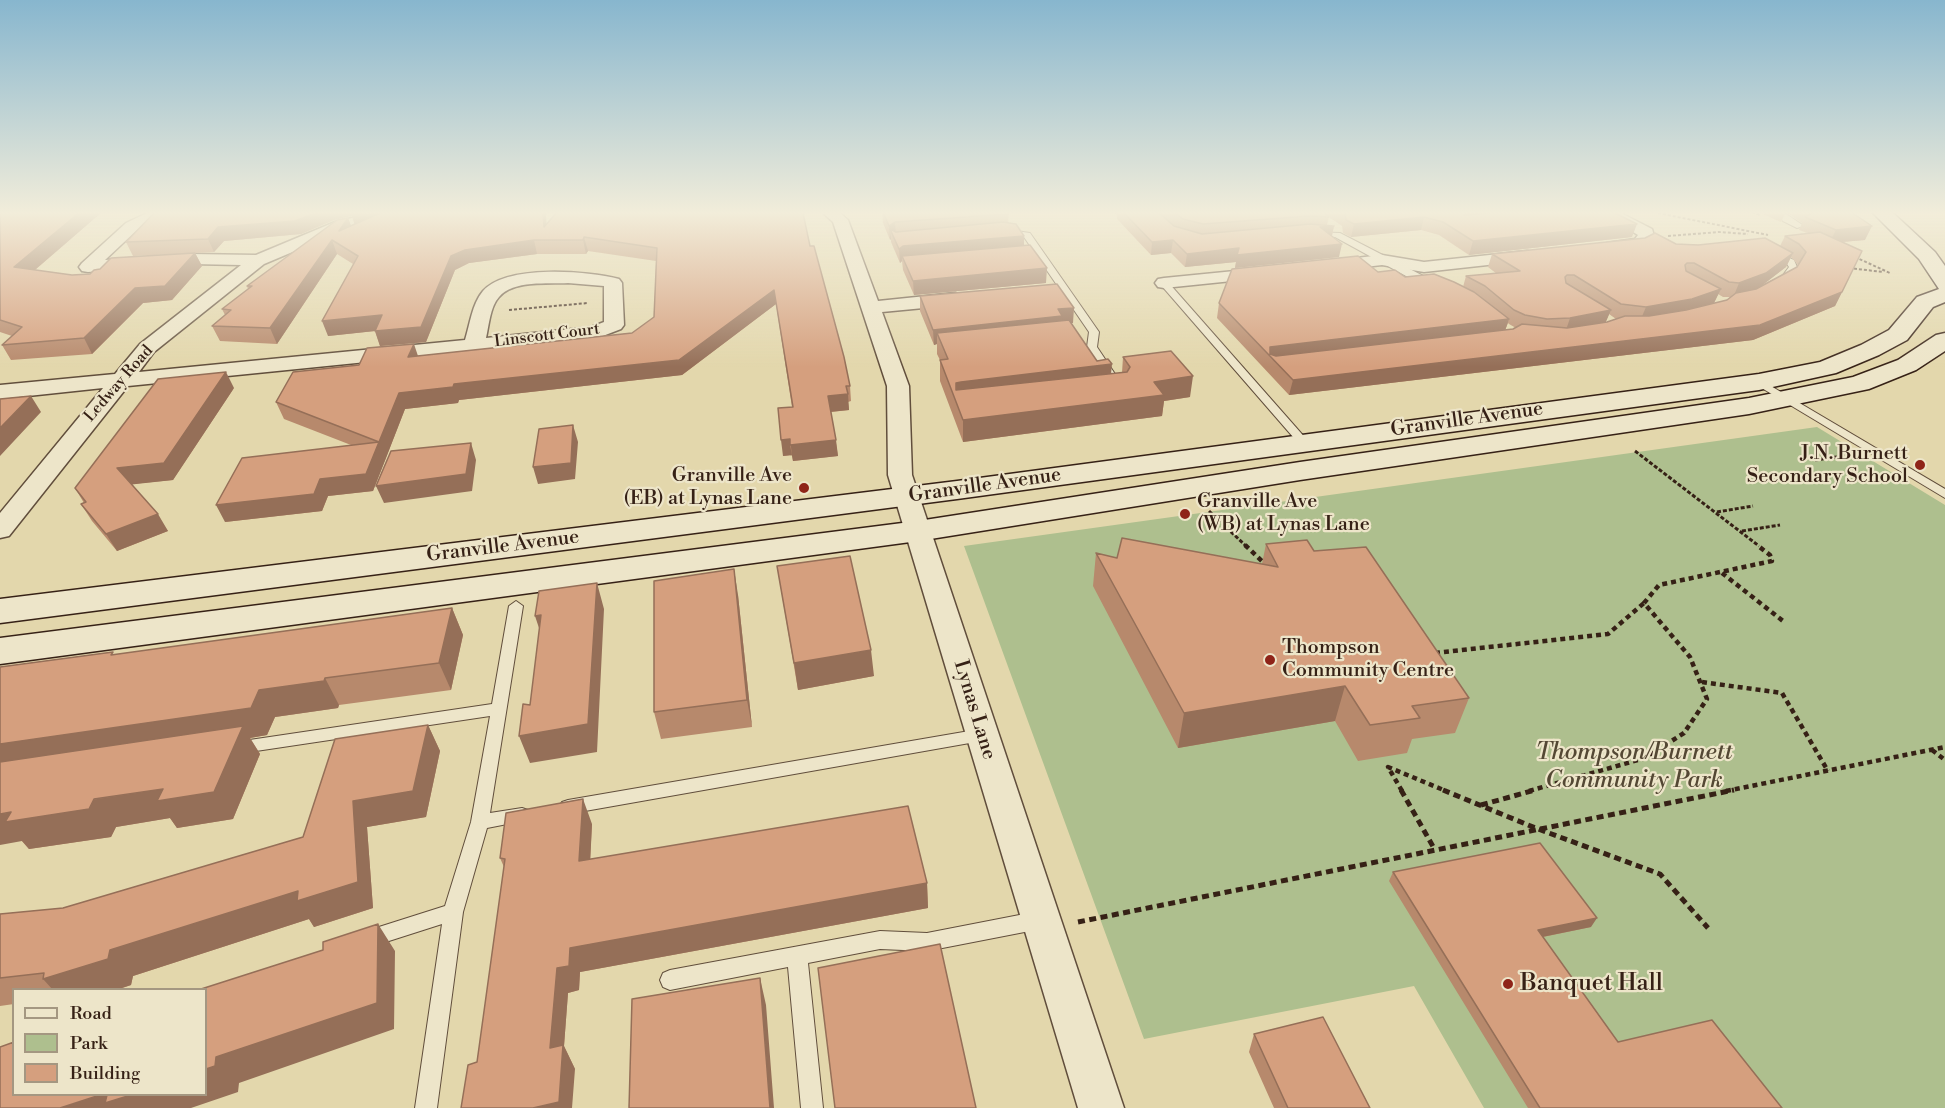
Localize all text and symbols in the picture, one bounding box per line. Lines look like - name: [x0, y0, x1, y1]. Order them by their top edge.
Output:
- street label: Linscott Court: [493, 320, 601, 352]
- street label: Ledway Road: [81, 342, 157, 426]
- street label: Granville Avenue: [1389, 397, 1545, 443]
- place label: J.N. Burnett Secondary School: [1747, 442, 1908, 489]
- marker: J.N. Burnett Secondary School: [1913, 458, 1927, 472]
- street label: Granville Avenue: [907, 463, 1063, 509]
- place label: Granville Ave (EB) at Lynas Lane: [624, 464, 792, 511]
- marker: Granville Ave (EB) at Lynas Lane: [797, 481, 811, 495]
- place label: Granville Ave (WB) at Lynas Lane: [1197, 490, 1370, 537]
- marker: Granville Ave (WB) at Lynas Lane: [1178, 507, 1192, 521]
- street label: Granville Avenue: [425, 526, 581, 568]
- place label: Thompson Community Centre: [1282, 636, 1454, 683]
- marker: Thompson Community Centre: [1263, 653, 1277, 667]
- street label: Lynas Lane: [947, 657, 1001, 763]
- park label: Thompson/Burnett Community Park: [1535, 739, 1733, 795]
- place label: Banquet Hall: [1520, 970, 1663, 998]
- marker: Banquet Hall: [1501, 977, 1515, 991]
- legend: [12, 988, 207, 1096]
- text: Road: [70, 1002, 112, 1025]
- text: Park: [70, 1032, 107, 1055]
- text: Building: [70, 1062, 140, 1085]

